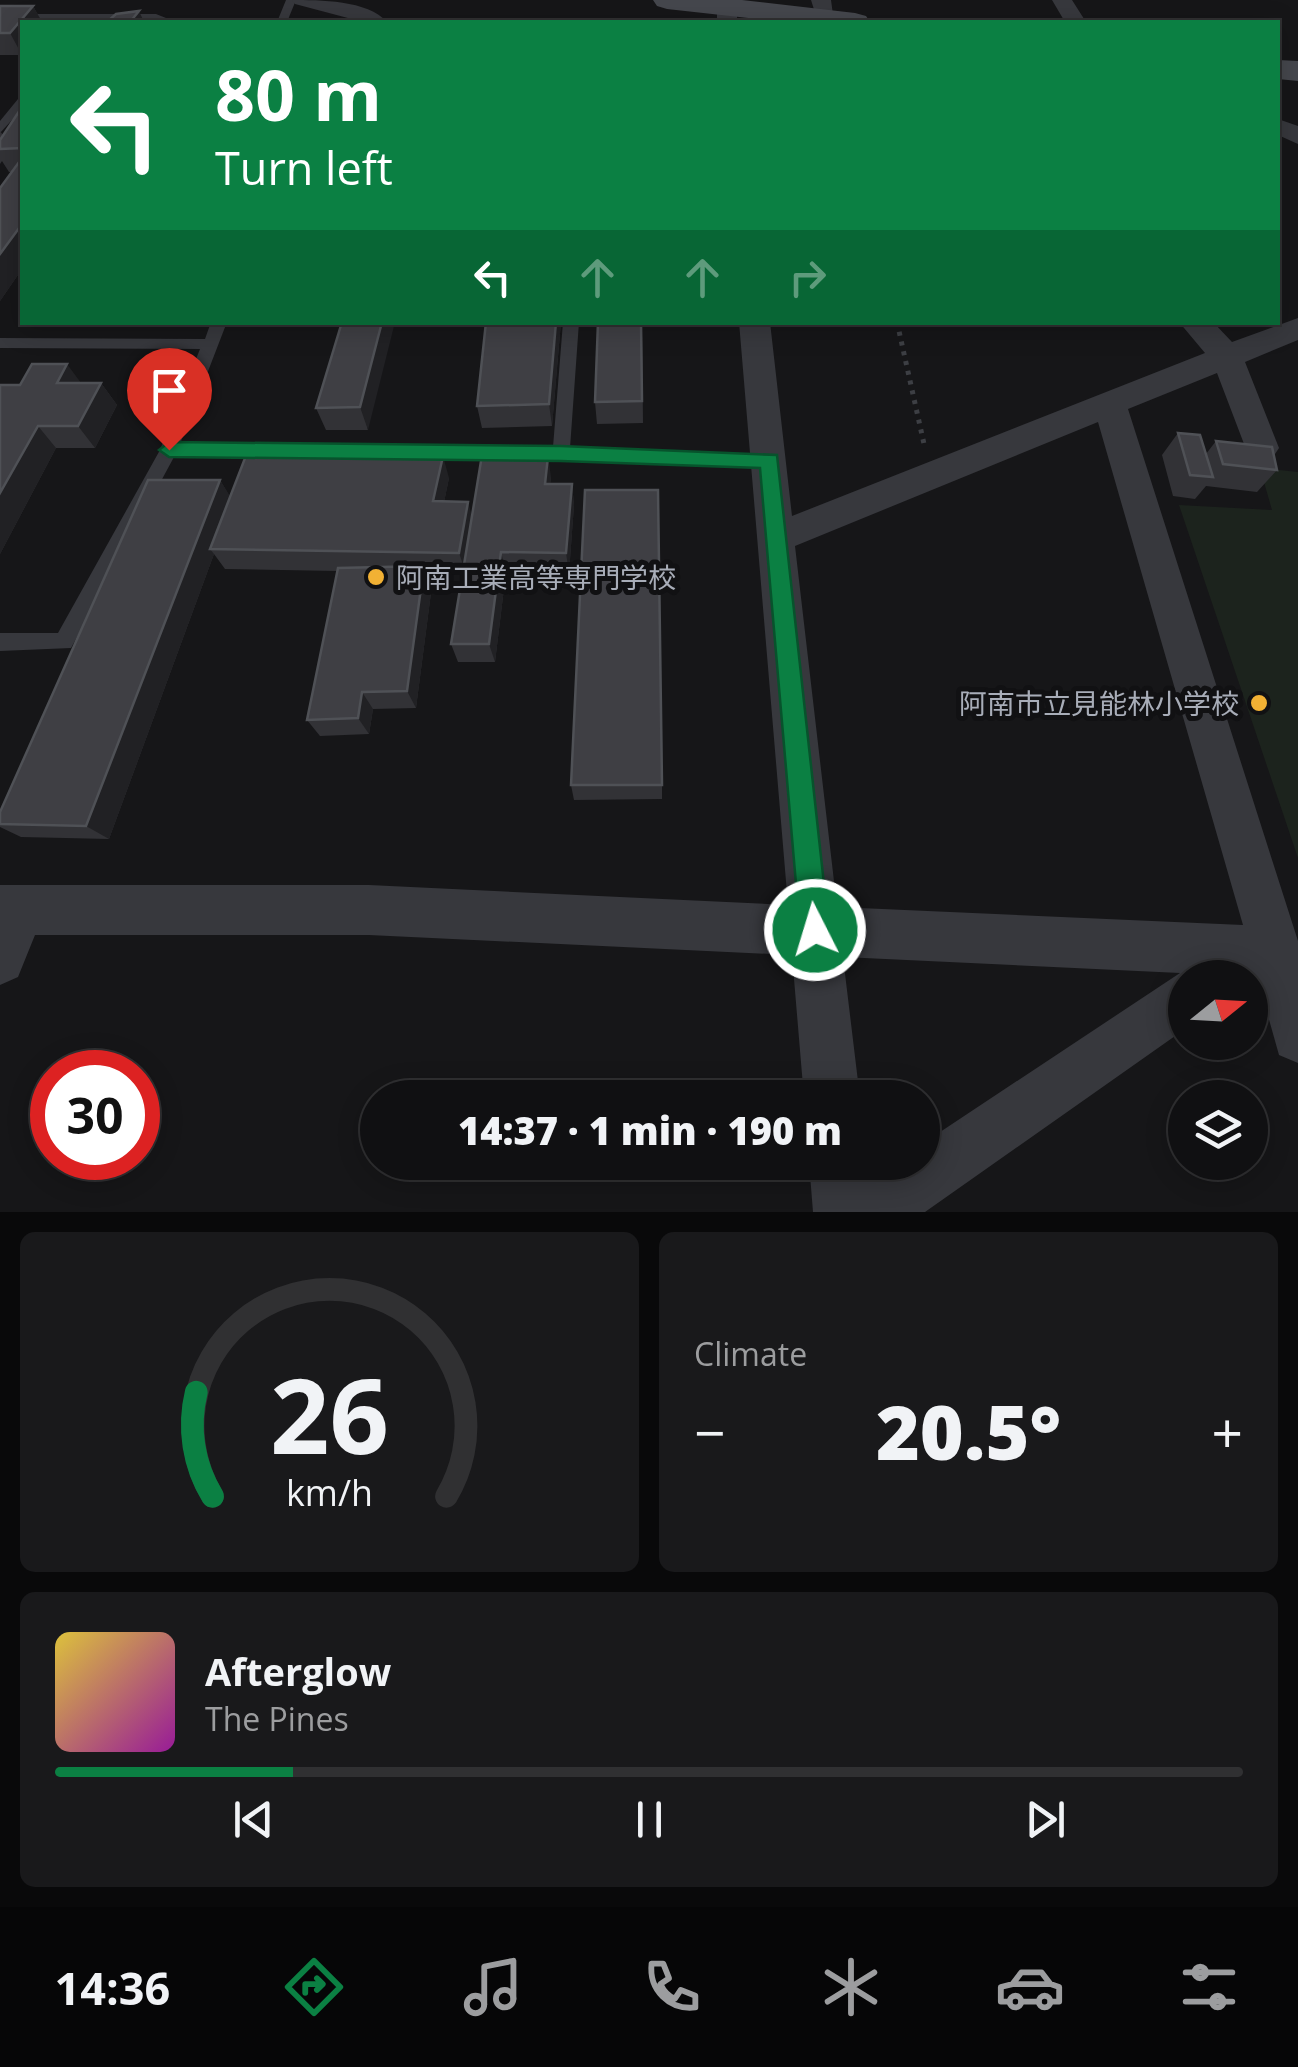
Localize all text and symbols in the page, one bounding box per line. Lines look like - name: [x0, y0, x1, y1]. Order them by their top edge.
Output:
- text: 80 m: [215, 46, 382, 142]
- icon: left: [50, 60, 180, 190]
- text: Turn left: [215, 137, 393, 198]
- icon: left: [465, 250, 520, 305]
- icon: ahead: [570, 250, 625, 305]
- icon: ahead: [675, 250, 730, 305]
- icon: right: [780, 250, 835, 305]
- pin: [127, 348, 212, 451]
- icon: arrive: [142, 363, 197, 418]
- place label: 阿南工業高等専門学校: [396, 558, 676, 596]
- marker: 阿南工業高等専門学校: [365, 566, 387, 588]
- place label: 阿南市立見能林小学校: [959, 684, 1239, 722]
- marker: 阿南市立見能林小学校: [1248, 692, 1270, 714]
- position arrow: [763, 878, 867, 982]
- north arrow: [1168, 960, 1268, 1060]
- map controls: [1168, 960, 1268, 1180]
- speed limit sign: 30: [30, 1050, 160, 1180]
- button: layers: [1168, 1080, 1268, 1180]
- text: 14:37 · 1 min · 190 m: [458, 1104, 842, 1156]
- text: Climate: [694, 1332, 807, 1375]
- text: 26: [270, 1343, 389, 1484]
- text: 20.5°: [876, 1380, 1061, 1482]
- text: −: [694, 1394, 725, 1469]
- text: +: [1212, 1394, 1243, 1469]
- text: km/h: [286, 1468, 373, 1516]
- text: Afterglow: [205, 1645, 391, 1697]
- text: The Pines: [205, 1697, 349, 1740]
- icon: previous: [226, 1792, 281, 1847]
- icon: pause: [622, 1792, 677, 1847]
- icon: next: [1018, 1792, 1073, 1847]
- icon: directions: [279, 1952, 349, 2022]
- icon: music: [458, 1952, 528, 2022]
- icon: phone: [637, 1952, 707, 2022]
- icon: climate: [816, 1952, 886, 2022]
- icon: car: [995, 1952, 1065, 2022]
- icon: filters: [1174, 1952, 1244, 2022]
- text: 14:36: [54, 1957, 170, 2018]

